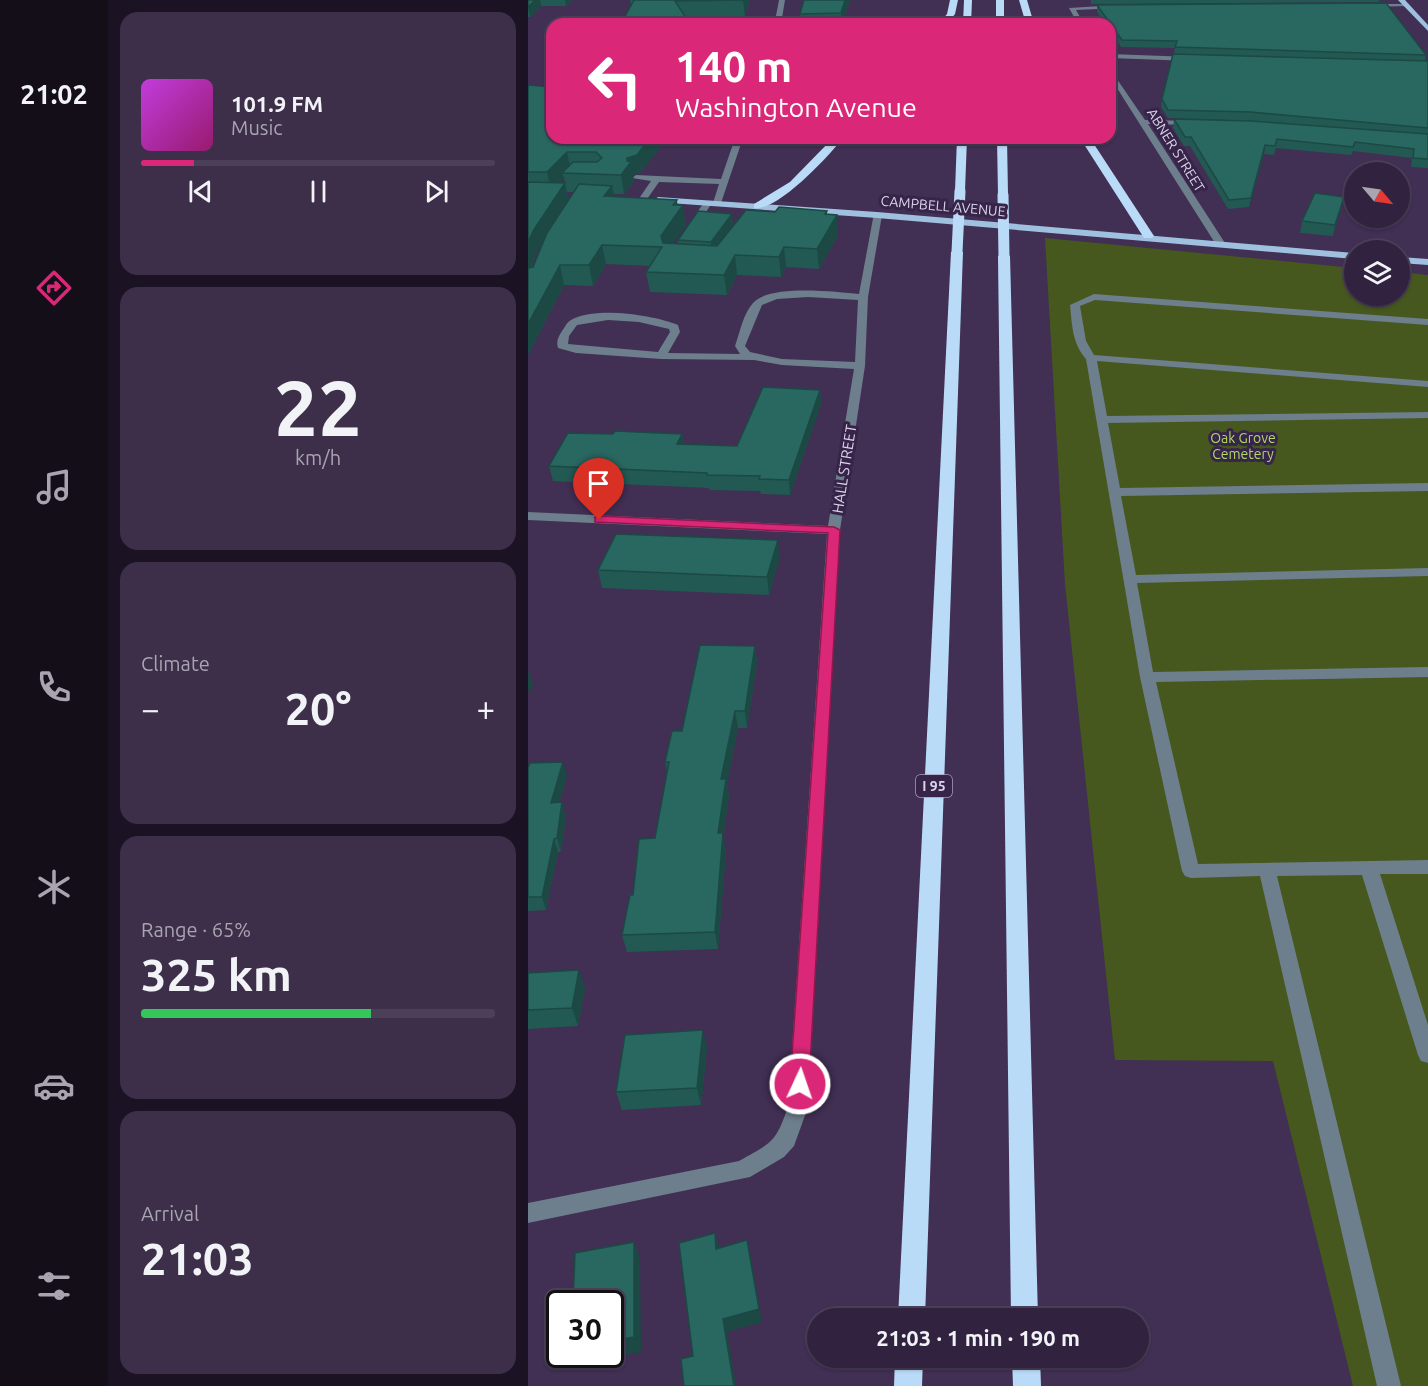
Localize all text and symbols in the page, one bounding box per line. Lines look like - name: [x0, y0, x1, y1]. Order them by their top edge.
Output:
- icon: left: [576, 42, 654, 120]
- text: 140 m: [675, 43, 792, 90]
- text: 21:02: [20, 79, 88, 109]
- text: 101.9 FM: [231, 91, 323, 116]
- text: Washington Avenue: [675, 92, 917, 122]
- street label: ABNER STREET: [1144, 105, 1208, 195]
- text: Music: [231, 116, 283, 139]
- north arrow: [1344, 162, 1410, 228]
- map controls: [1344, 162, 1410, 306]
- icon: previous: [184, 175, 217, 208]
- icon: pause: [302, 175, 335, 208]
- icon: next: [420, 175, 453, 208]
- street label: CAMPBELL AVENUE: [880, 193, 1006, 219]
- button: layers: [1344, 240, 1410, 306]
- icon: directions: [33, 267, 75, 309]
- text: 22: [274, 363, 362, 451]
- street label: HALL STREET: [829, 423, 860, 515]
- park label: Oak Grove Cemetery: [1210, 430, 1276, 462]
- text: km/h: [295, 446, 341, 469]
- pin: [573, 458, 624, 520]
- icon: music: [33, 466, 75, 508]
- icon: arrive: [582, 467, 615, 500]
- text: Climate: [141, 652, 210, 675]
- icon: phone: [33, 666, 75, 708]
- text: 20°: [285, 683, 351, 734]
- text: −: [141, 690, 160, 727]
- text: +: [476, 690, 495, 727]
- road number: I 95: [916, 775, 952, 797]
- icon: climate: [33, 866, 75, 908]
- text: Range · 65%: [141, 918, 251, 941]
- text: 325 km: [141, 949, 292, 1000]
- position arrow: [768, 1052, 832, 1116]
- icon: car: [33, 1065, 75, 1107]
- text: Arrival: [141, 1202, 199, 1225]
- text: 21:03: [141, 1233, 254, 1284]
- icon: filters: [33, 1265, 75, 1307]
- speed limit sign: 30: [546, 1290, 624, 1368]
- text: 21:03 · 1 min · 190 m: [876, 1325, 1080, 1350]

